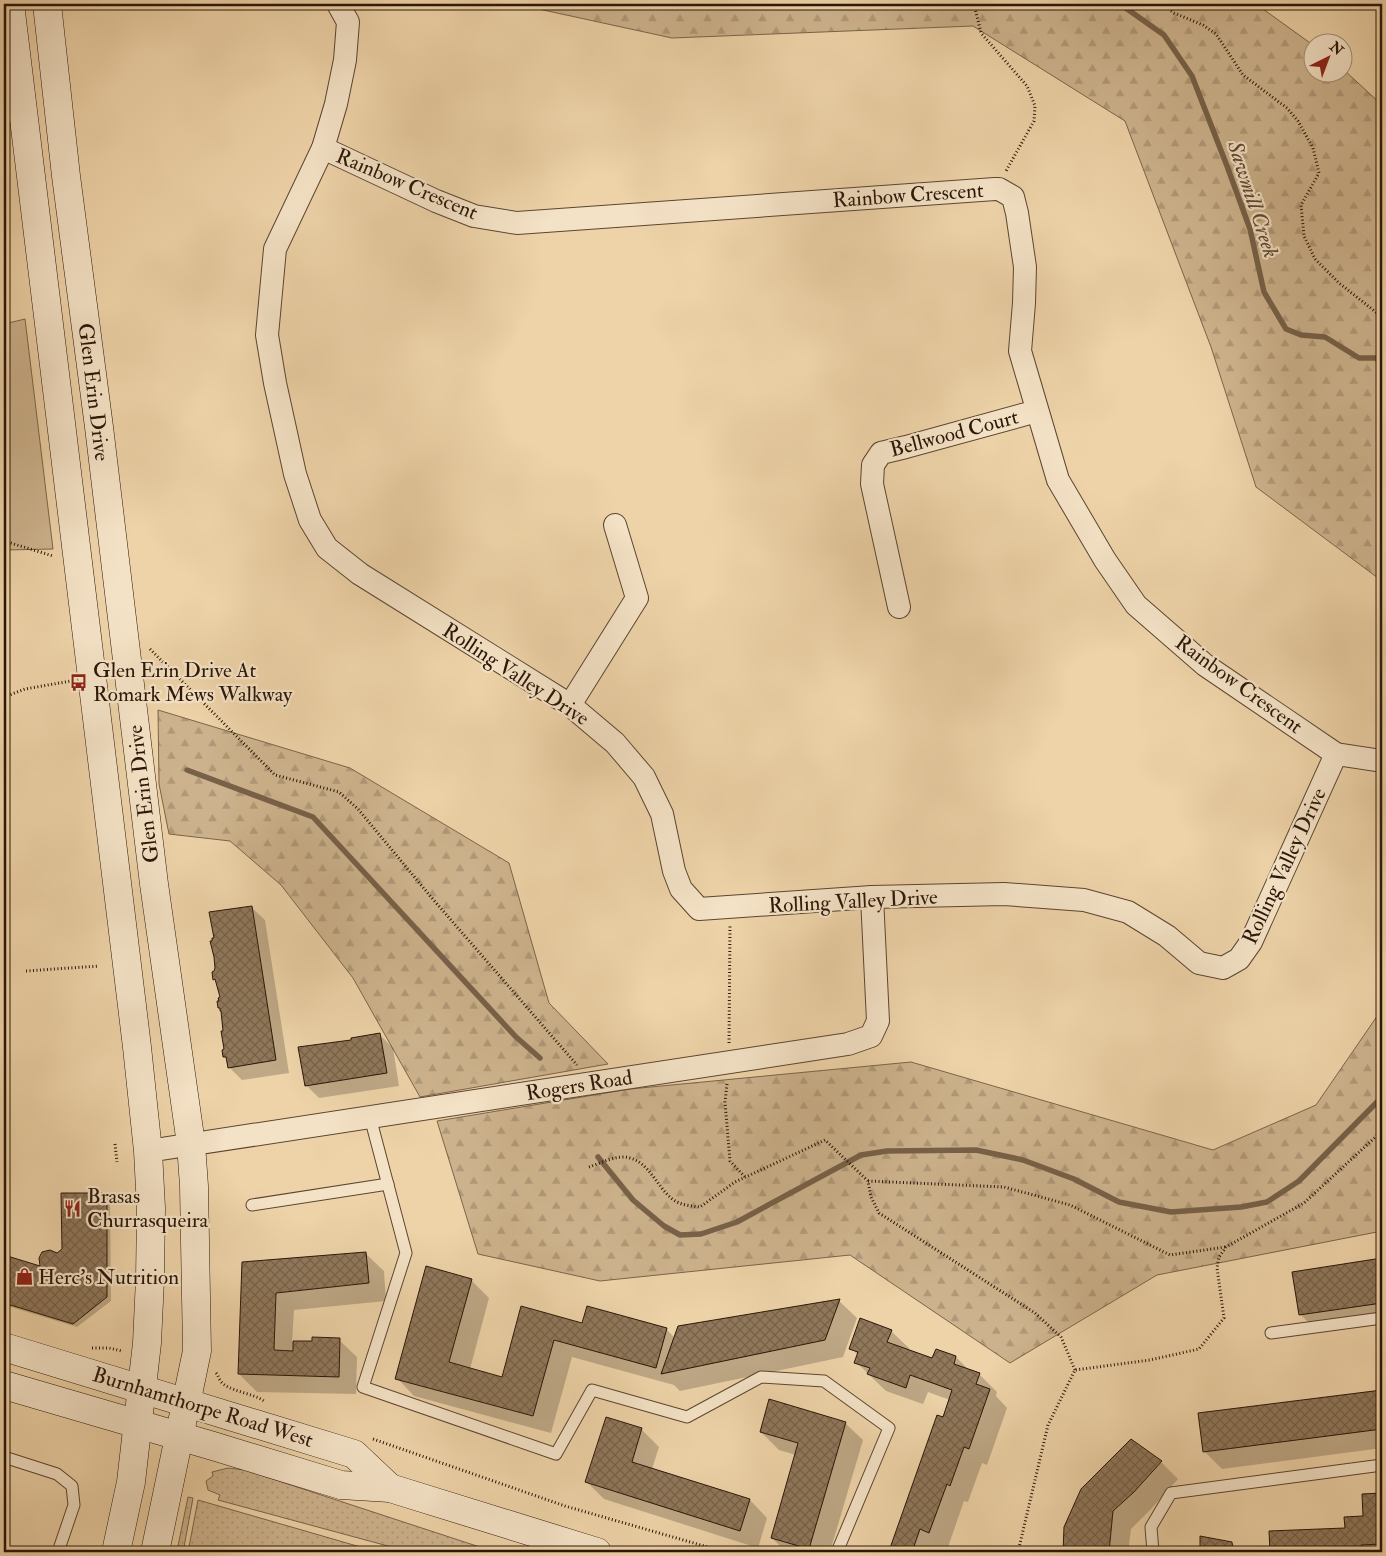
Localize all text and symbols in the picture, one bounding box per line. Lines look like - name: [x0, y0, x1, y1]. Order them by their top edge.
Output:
- north arrow: [1304, 32, 1354, 82]
- text: N: [1325, 38, 1347, 60]
- water label: Sawmill Creek: [1221, 136, 1285, 261]
- street label: Rainbow Crescent: [332, 142, 482, 227]
- street label: Rainbow Crescent: [832, 177, 985, 214]
- street label: Glen Erin Drive: [72, 322, 115, 463]
- street label: Bellwood Court: [887, 403, 1022, 464]
- street label: Rolling Valley Drive: [437, 617, 594, 732]
- street label: Rainbow Crescent: [1170, 629, 1308, 740]
- place label: Glen Erin Drive At Romark Mews Walkway: [93, 657, 293, 708]
- bus stop icon: Glen Erin Drive At Romark Mews Walkway: [69, 672, 89, 692]
- street label: Glen Erin Drive: [122, 723, 165, 864]
- street label: Rolling Valley Drive: [1236, 783, 1333, 949]
- street label: Rolling Valley Drive: [768, 884, 939, 919]
- street label: Rogers Road: [524, 1064, 635, 1107]
- place label: Brasas Churrasqueira: [87, 1183, 209, 1234]
- restaurant icon: Brasas Churrasqueira: [63, 1198, 83, 1218]
- place label: Herc's Nutrition: [38, 1264, 179, 1291]
- shop icon: Herc's Nutrition: [14, 1267, 34, 1287]
- street label: Burnhamthorpe Road West: [89, 1361, 317, 1454]

